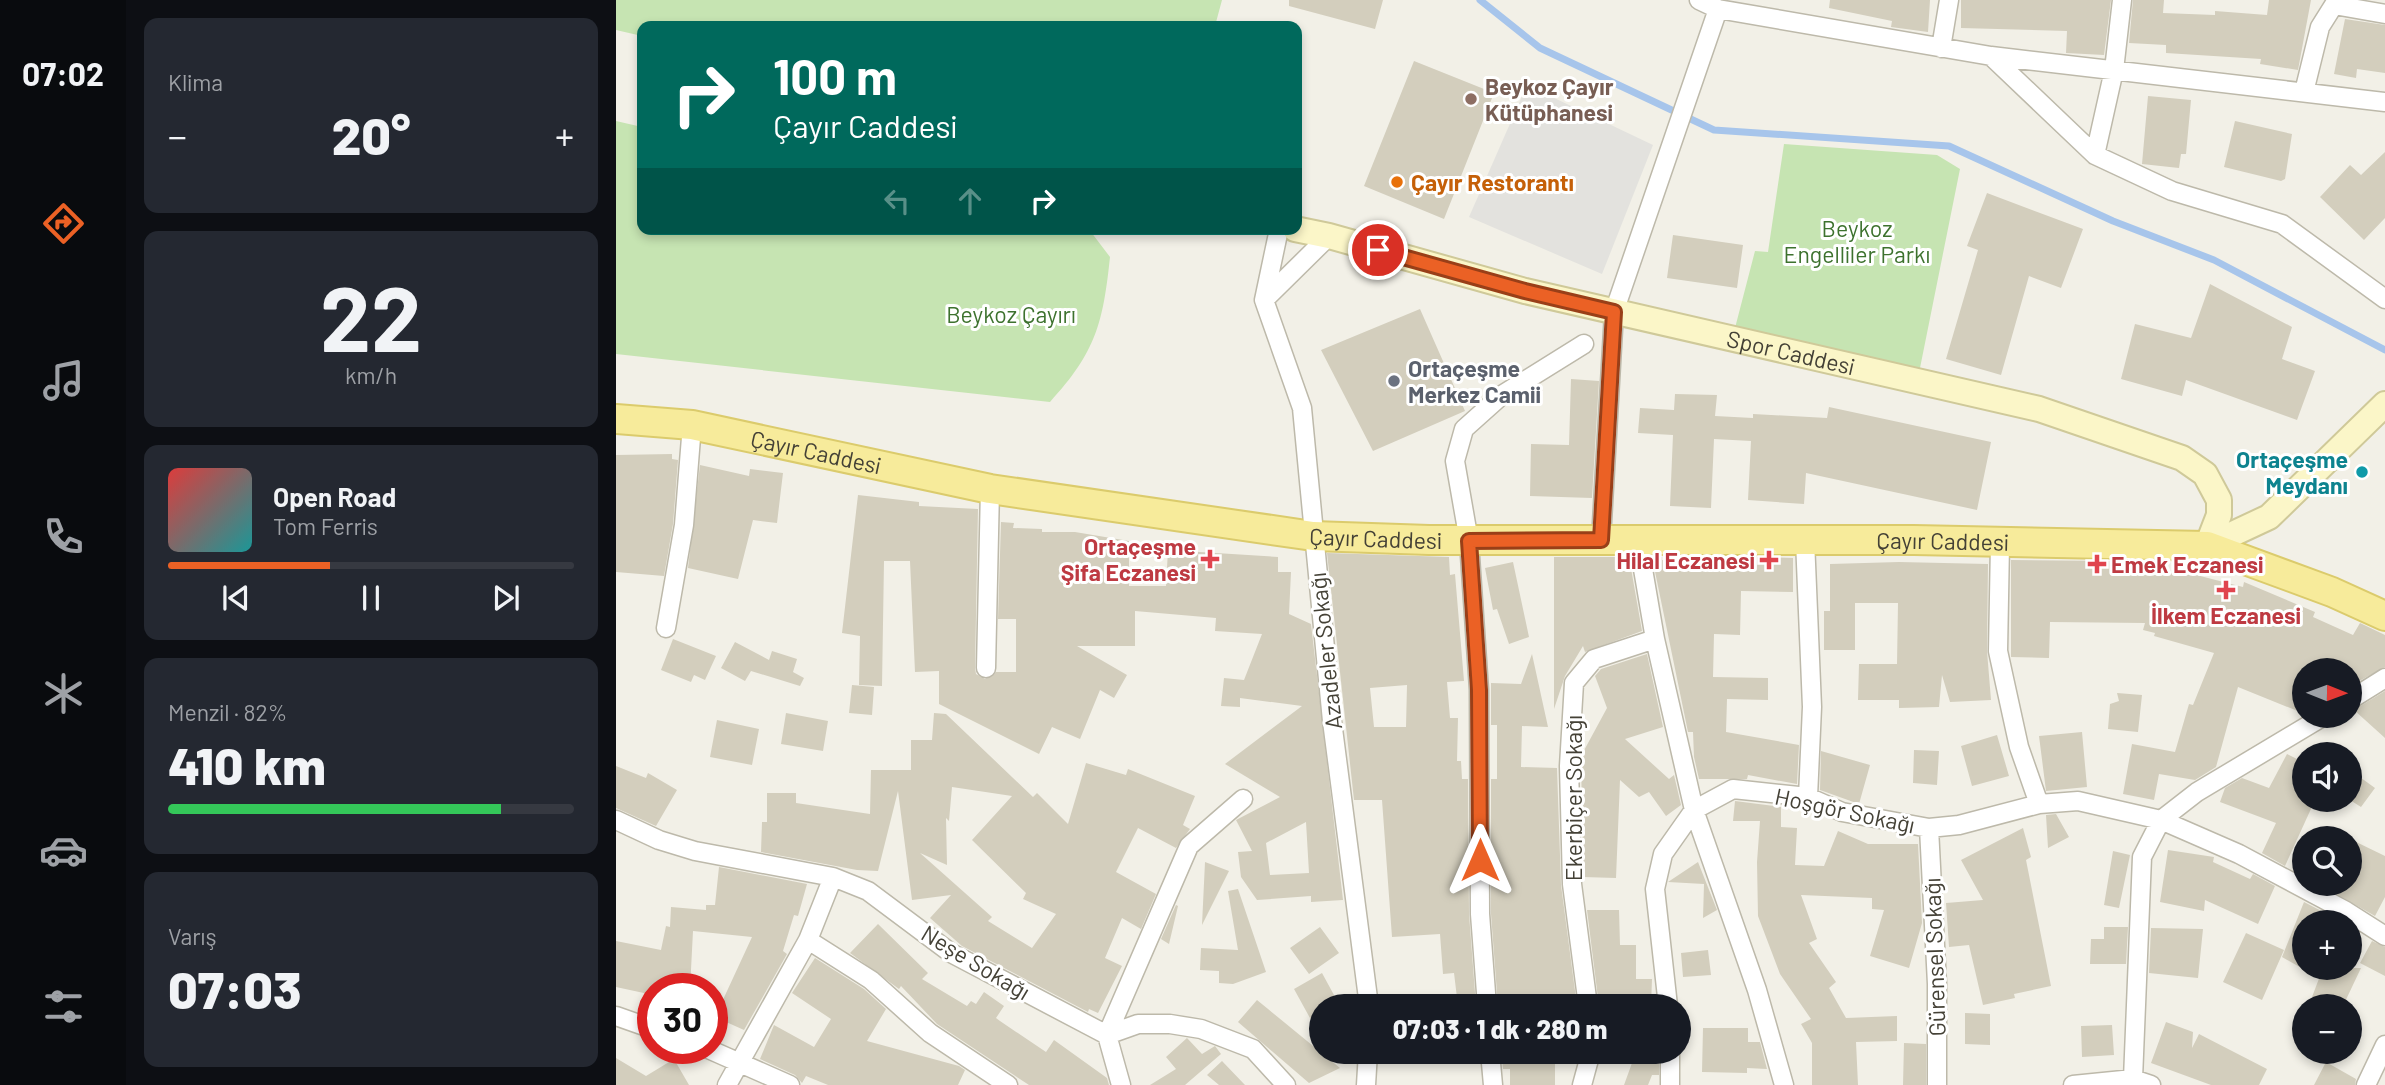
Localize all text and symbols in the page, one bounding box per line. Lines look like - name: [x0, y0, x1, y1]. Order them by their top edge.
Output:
- text: 100 m: [773, 46, 897, 105]
- icon: right: [658, 49, 749, 140]
- text: 07:02: [22, 54, 104, 92]
- text: Klima: [168, 68, 223, 96]
- place label: Beykoz Çayır Kütüphanesi: [1485, 72, 1614, 126]
- marker: Beykoz Çayır Kütüphanesi: [1463, 91, 1479, 107]
- text: 20°: [332, 103, 410, 165]
- text: Çayır Caddesi: [773, 106, 957, 144]
- text: −: [168, 112, 187, 158]
- text: +: [555, 112, 574, 158]
- place label: Çayır Restorantı: [1411, 168, 1574, 196]
- marker: Çayır Restorantı: [1389, 174, 1405, 190]
- icon: left: [878, 182, 916, 220]
- icon: ahead: [951, 182, 989, 220]
- icon: right: [1024, 182, 1062, 220]
- icon: directions: [39, 199, 88, 248]
- park label: Beykoz Engelliler Parkı: [1784, 214, 1930, 268]
- pin: [1348, 220, 1408, 280]
- icon: arrive: [1359, 231, 1397, 269]
- text: 22: [320, 261, 422, 370]
- park label: Beykoz Çayırı: [946, 300, 1076, 328]
- street label: Spor Caddesi: [1724, 324, 1857, 380]
- place label: Ortaçeşme Merkez Camii: [1408, 354, 1541, 408]
- icon: music: [39, 356, 88, 405]
- text: km/h: [345, 361, 397, 389]
- marker: Ortaçeşme Merkez Camii: [1386, 373, 1402, 389]
- street label: Çayır Caddesi: [748, 424, 884, 479]
- place label: Ortaçeşme Meydanı: [2236, 445, 2348, 499]
- marker: Ortaçeşme Meydanı: [2354, 464, 2370, 480]
- text: Open Road: [273, 481, 396, 512]
- icon: phone: [39, 512, 88, 561]
- text: Tom Ferris: [273, 512, 378, 540]
- street label: Çayır Caddesi: [1309, 522, 1442, 554]
- street label: Çayır Caddesi: [1876, 526, 2009, 556]
- place label: Ortaçeşme Şifa Eczanesi: [1061, 532, 1196, 586]
- place label: Hilal Eczanesi: [1617, 546, 1755, 574]
- place label: Emek Eczanesi: [2111, 550, 2264, 578]
- marker: Ortaçeşme Şifa Eczanesi: [1202, 551, 1218, 567]
- marker: Hilal Eczanesi: [1761, 552, 1777, 568]
- marker: Emek Eczanesi: [2089, 556, 2105, 572]
- street label: Azadeler Sokağı: [1303, 571, 1347, 731]
- icon: previous: [217, 579, 255, 617]
- icon: pause: [352, 579, 390, 617]
- icon: next: [487, 579, 525, 617]
- marker: İlkem Eczanesi: [2218, 582, 2234, 598]
- place label: İlkem Eczanesi: [2151, 601, 2301, 629]
- north arrow: [2292, 658, 2362, 728]
- map controls: [2292, 658, 2362, 1064]
- icon: climate: [39, 669, 88, 718]
- text: Menzil · 82%: [168, 698, 287, 726]
- street label: Ekerbiçer Sokağı: [1559, 715, 1587, 881]
- text: 410 km: [168, 733, 326, 795]
- button: sound: [2292, 742, 2362, 812]
- street label: Hoşgör Sokağı: [1772, 781, 1918, 839]
- position arrow: [1443, 823, 1517, 897]
- icon: car: [39, 826, 88, 875]
- button: search: [2292, 826, 2362, 896]
- street label: Gürensel Sokağı: [1917, 877, 1951, 1037]
- button: +: [2292, 910, 2362, 980]
- street label: Neşe Sokağı: [917, 919, 1035, 1005]
- text: Varış: [168, 922, 217, 950]
- text: 07:03: [168, 957, 301, 1019]
- speed limit sign: 30: [637, 973, 728, 1064]
- icon: filters: [39, 982, 88, 1031]
- button: −: [2292, 994, 2362, 1064]
- text: 07:03 · 1 dk · 280 m: [1393, 1013, 1607, 1044]

